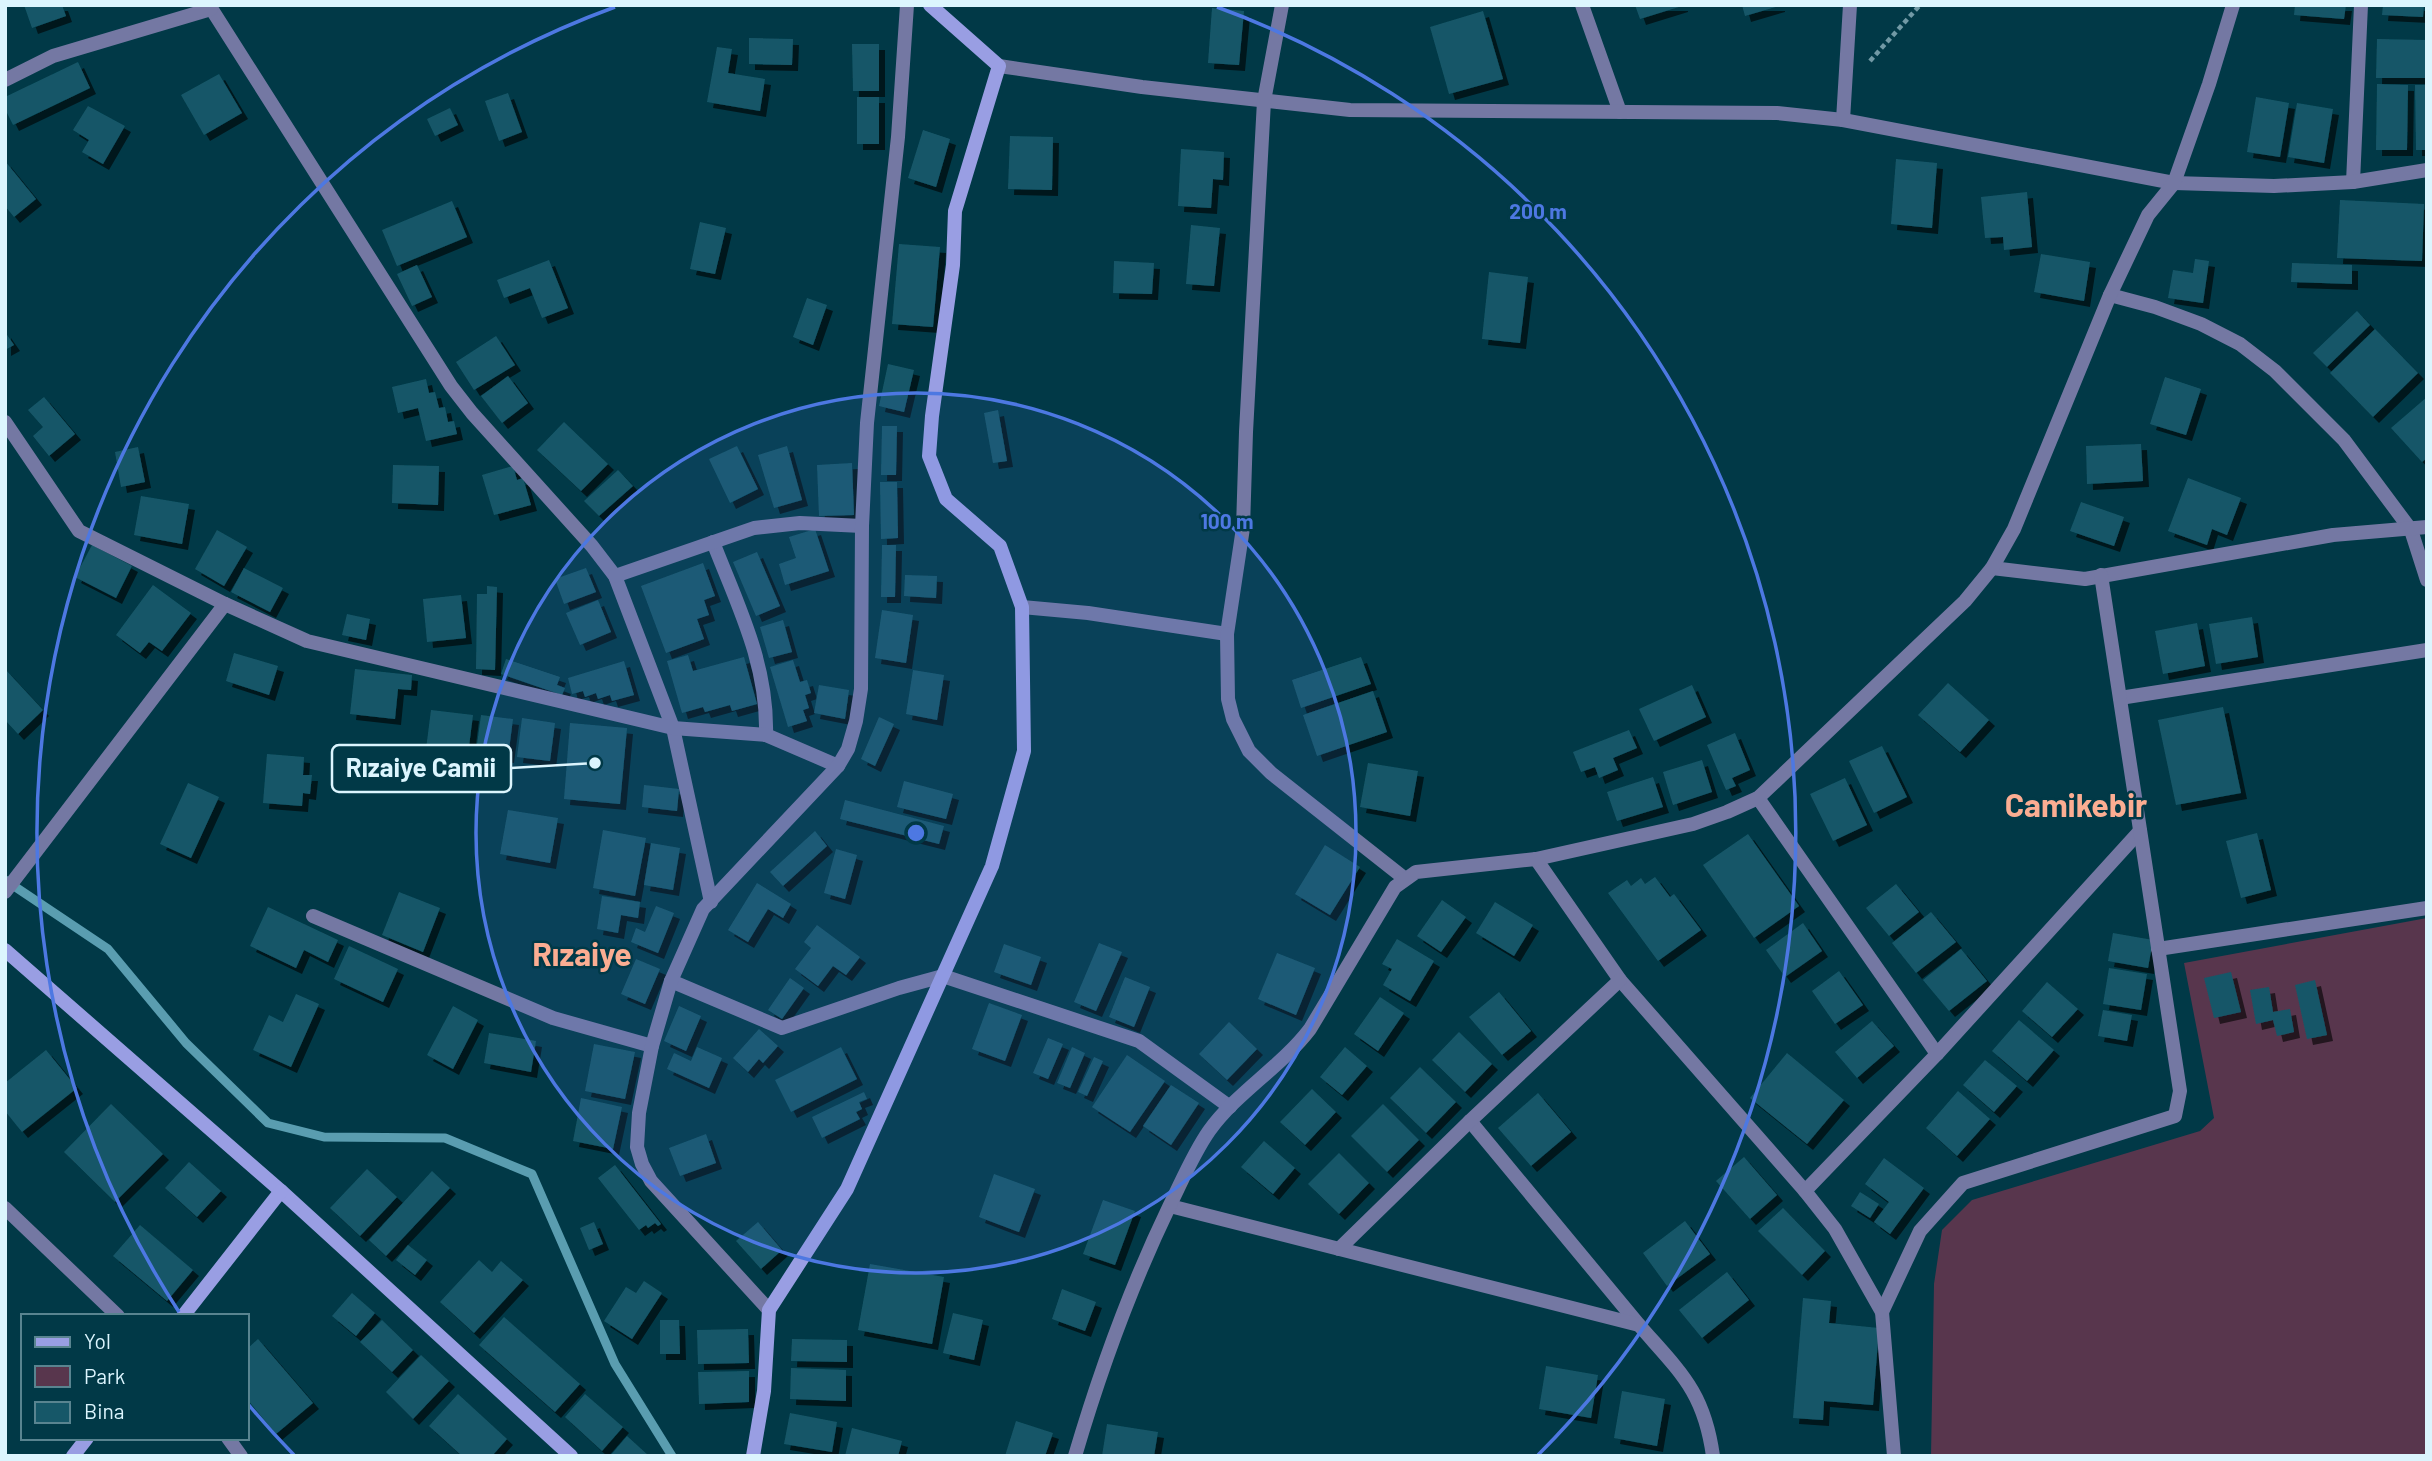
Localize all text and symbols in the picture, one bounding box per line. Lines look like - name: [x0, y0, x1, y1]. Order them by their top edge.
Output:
- text: 200 m: [1509, 198, 1567, 223]
- text: 100 m: [1200, 508, 1254, 533]
- callout: Rızaiye Camii: [332, 745, 511, 792]
- text: Rızaiye Camii: [346, 751, 496, 782]
- district label: Camikebir: [2005, 785, 2147, 823]
- centre of rings: [904, 821, 928, 845]
- district label: Rızaiye: [532, 934, 632, 972]
- legend: [21, 1314, 248, 1440]
- text: Yol: [84, 1328, 111, 1353]
- text: Park: [84, 1363, 125, 1388]
- text: Bina: [84, 1398, 125, 1423]

